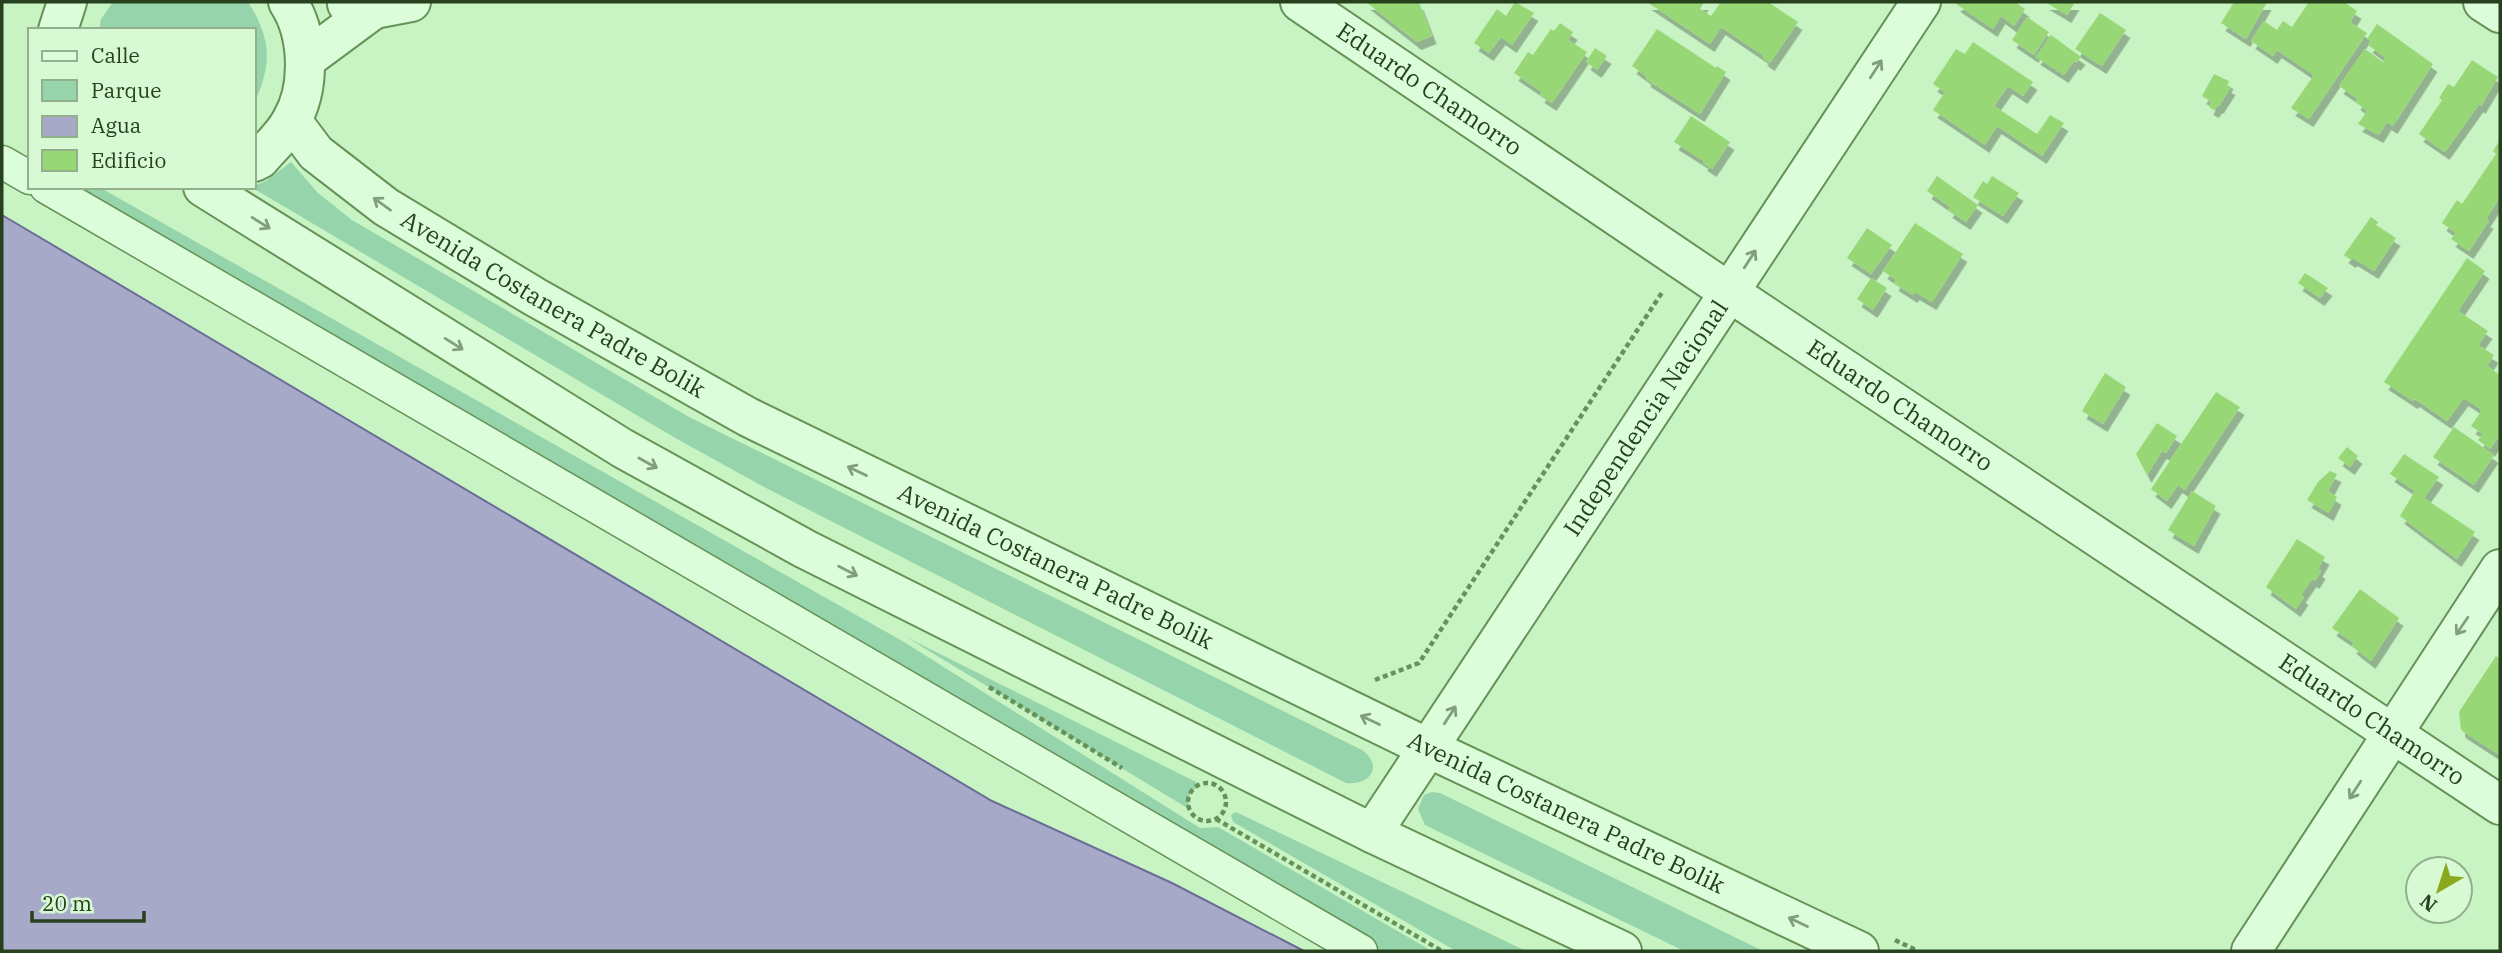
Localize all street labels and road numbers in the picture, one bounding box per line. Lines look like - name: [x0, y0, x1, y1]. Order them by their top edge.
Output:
- street label: Eduardo Chamorro: [1331, 15, 1529, 163]
- street label: Avenida Costanera Padre Bolik: [395, 203, 711, 405]
- street label: Independencia Nacional: [1556, 294, 1735, 542]
- street label: Eduardo Chamorro: [1801, 331, 2000, 478]
- street label: Avenida Costanera Padre Bolik: [893, 475, 1219, 656]
- street label: Eduardo Chamorro: [2273, 645, 2472, 792]
- street label: Avenida Costanera Padre Bolik: [1403, 724, 1730, 901]

